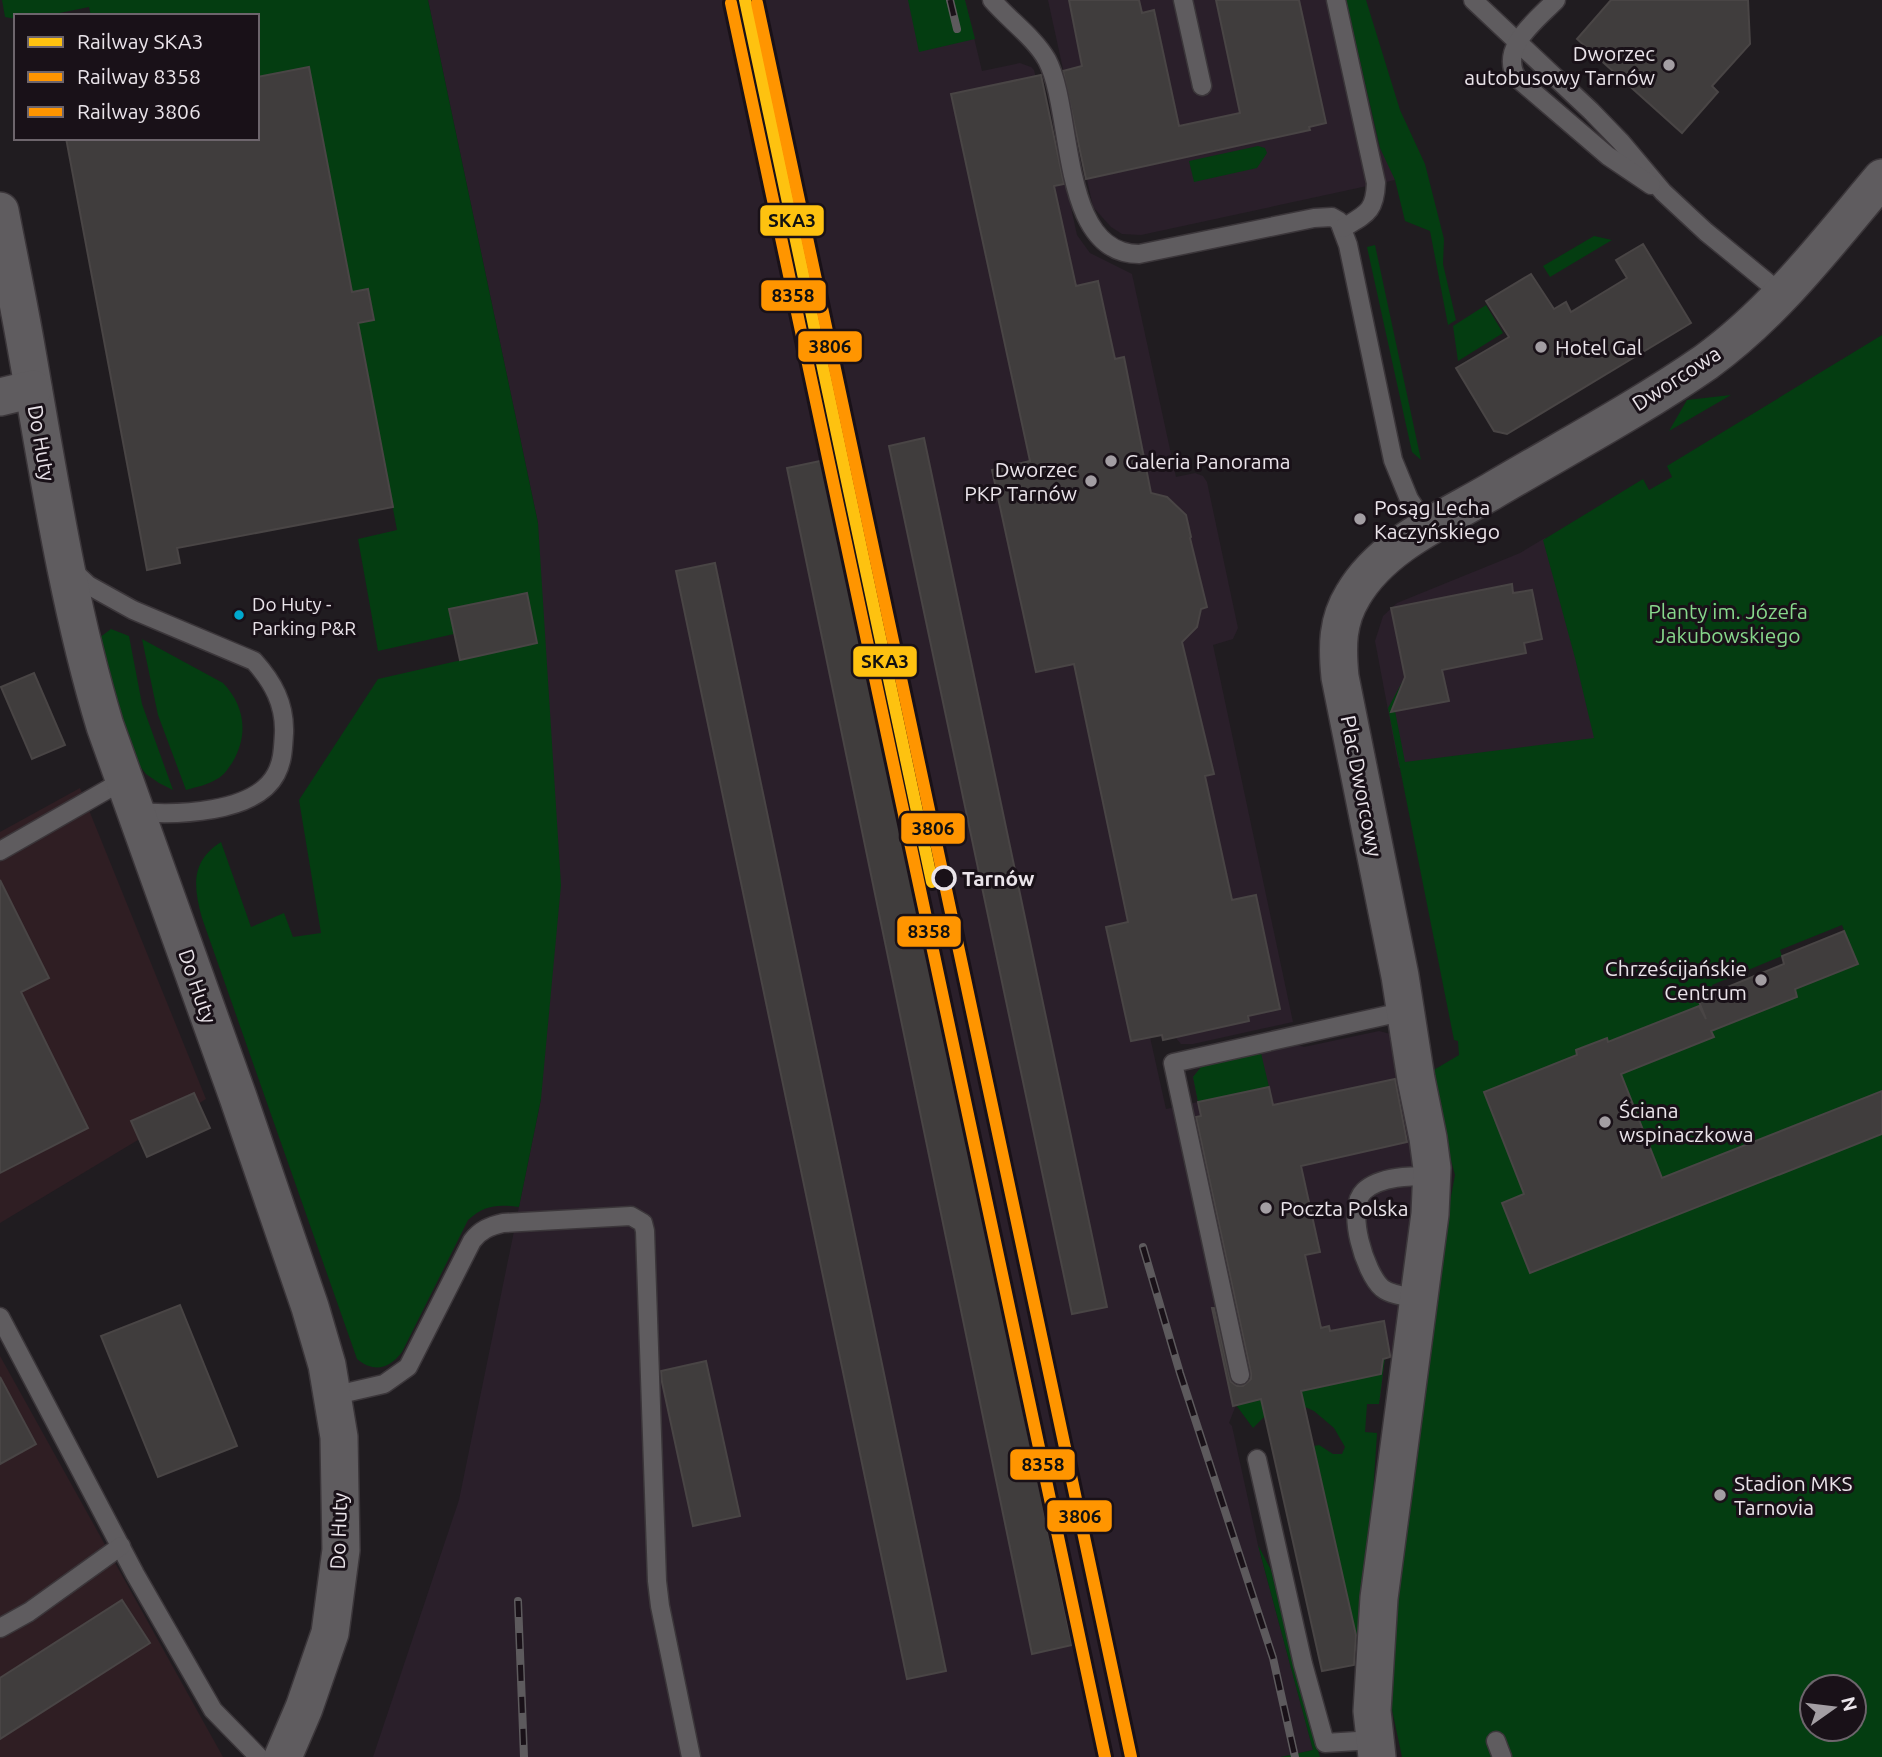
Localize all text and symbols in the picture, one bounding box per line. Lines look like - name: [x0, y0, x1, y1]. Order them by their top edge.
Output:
- legend: [14, 14, 259, 140]
- text: Railway SKA3: [77, 29, 203, 53]
- place label: Dworzec autobusowy Tarnów: [1464, 41, 1655, 89]
- marker: Dworzec autobusowy Tarnów: [1661, 57, 1677, 73]
- text: Railway 8358: [77, 64, 201, 88]
- text: Railway 3806: [77, 99, 201, 123]
- line badge: SKA3: [759, 204, 825, 237]
- text: SKA3: [768, 209, 816, 231]
- line badge: 8358: [760, 279, 827, 312]
- text: 8358: [772, 284, 814, 306]
- line badge: 3806: [797, 330, 863, 363]
- text: 3806: [809, 335, 851, 357]
- place label: Hotel Gal: [1555, 335, 1642, 359]
- marker: Hotel Gal: [1533, 339, 1549, 355]
- street label: Dworcowa: [1627, 341, 1725, 415]
- street label: Do Huty: [24, 403, 60, 483]
- place label: Galeria Panorama: [1125, 449, 1291, 473]
- marker: Galeria Panorama: [1103, 453, 1119, 469]
- place label: Dworzec PKP Tarnów: [964, 457, 1077, 505]
- marker: Dworzec PKP Tarnów: [1083, 473, 1099, 489]
- place label: Posąg Lecha Kaczyńskiego: [1374, 495, 1500, 543]
- marker: Posąg Lecha Kaczyńskiego: [1352, 511, 1368, 527]
- place label: Do Huty - Parking P&R: [252, 593, 356, 639]
- park label: Planty im. Józefa Jakubowskiego: [1648, 599, 1808, 647]
- marker: Do Huty - Parking P&R: [232, 608, 246, 622]
- line badge: SKA3: [852, 645, 918, 678]
- text: SKA3: [861, 650, 909, 672]
- street label: Plac Dworcowy: [1337, 713, 1387, 859]
- line badge: 3806: [900, 812, 966, 845]
- text: 3806: [912, 817, 954, 839]
- marker: Tarnów: [932, 866, 956, 890]
- place label: Tarnów: [962, 866, 1035, 890]
- line badge: 8358: [896, 915, 962, 948]
- text: 8358: [908, 920, 950, 942]
- street label: Do Huty: [174, 946, 222, 1026]
- place label: Chrześcijańskie Centrum: [1605, 956, 1747, 1004]
- marker: Chrześcijańskie Centrum: [1753, 972, 1769, 988]
- place label: Ściana wspinaczkowa: [1619, 1098, 1754, 1146]
- marker: Ściana wspinaczkowa: [1597, 1114, 1613, 1130]
- place label: Poczta Polska: [1280, 1196, 1408, 1220]
- marker: Poczta Polska: [1258, 1200, 1274, 1216]
- line badge: 8358: [1009, 1448, 1076, 1481]
- text: 8358: [1022, 1453, 1064, 1475]
- place label: Stadion MKS Tarnovia: [1734, 1471, 1853, 1519]
- marker: Stadion MKS Tarnovia: [1712, 1487, 1728, 1503]
- street label: Do Huty: [325, 1492, 351, 1570]
- line badge: 3806: [1046, 1499, 1113, 1533]
- text: 3806: [1059, 1505, 1101, 1527]
- north arrow: [1798, 1673, 1868, 1743]
- text: N: [1837, 1694, 1862, 1713]

